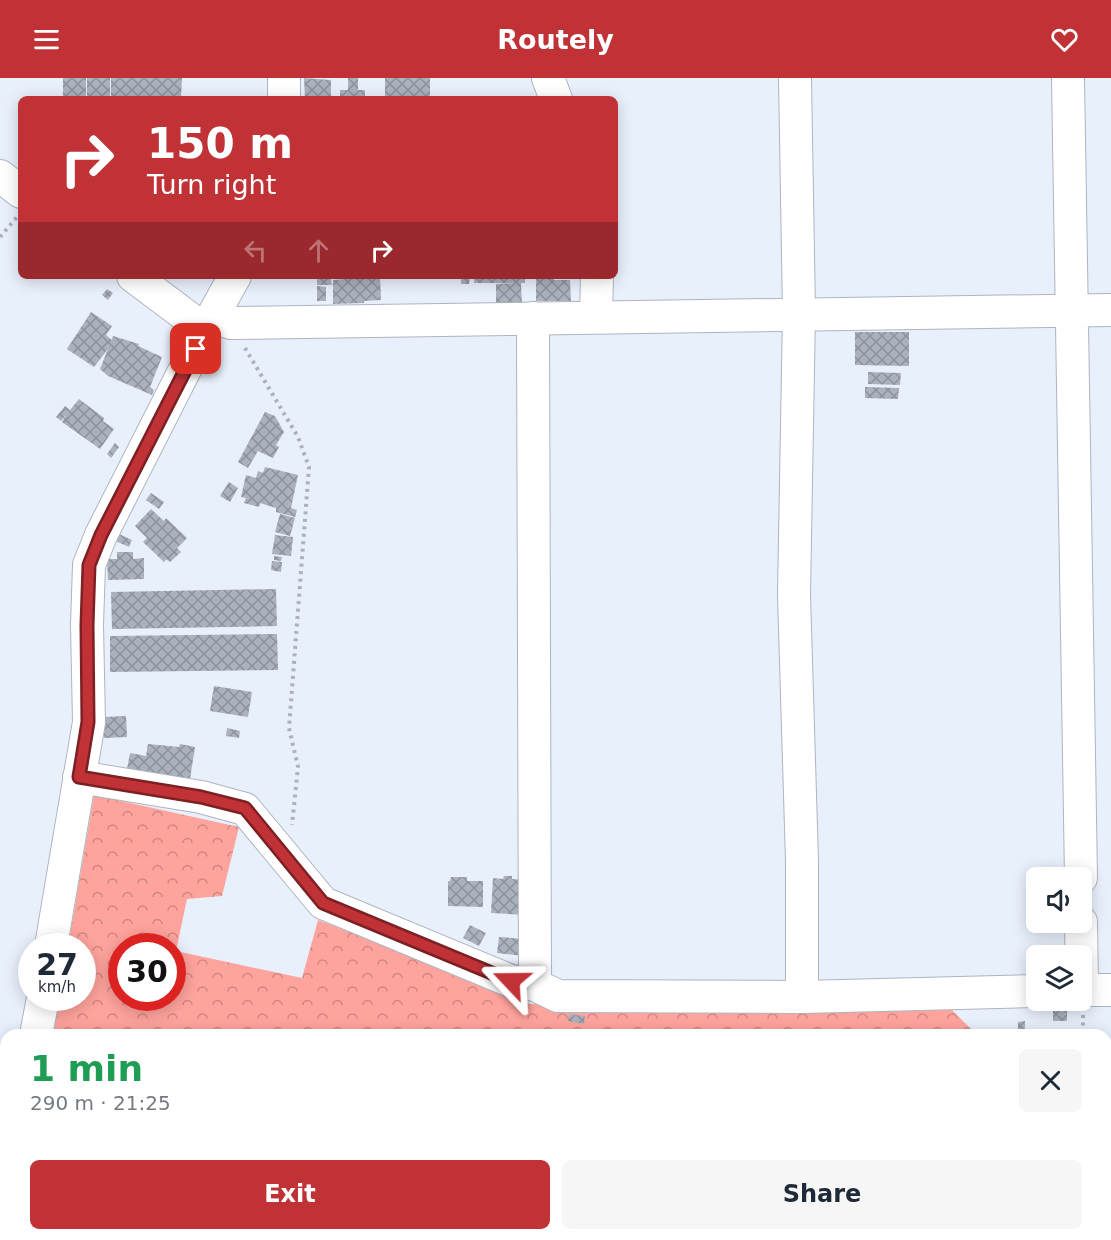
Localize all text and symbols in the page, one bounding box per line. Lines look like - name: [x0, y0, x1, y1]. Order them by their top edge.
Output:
- icon: menu: [30, 23, 63, 56]
- icon: heart: [1048, 23, 1081, 56]
- text: Routely: [497, 24, 614, 55]
- text: 150 m: [147, 119, 293, 168]
- icon: right: [48, 120, 126, 198]
- text: Turn right: [147, 169, 276, 200]
- icon: left: [239, 234, 272, 267]
- icon: ahead: [302, 234, 335, 267]
- icon: right: [365, 234, 398, 267]
- pin: [170, 323, 221, 374]
- icon: arrive: [179, 332, 212, 365]
- map controls: [1026, 867, 1092, 1011]
- button: sound: [1026, 867, 1092, 933]
- speed limit sign: 30: [108, 933, 186, 1011]
- button: layers: [1026, 945, 1092, 1011]
- text: 27: [36, 947, 78, 982]
- position arrow: [479, 949, 543, 1013]
- text: km/h: [38, 978, 76, 996]
- text: 1 min: [30, 1048, 143, 1089]
- button: close: [1019, 1049, 1082, 1112]
- text: 290 m · 21:25: [30, 1091, 171, 1115]
- button: Exit: [30, 1160, 550, 1229]
- button: Share: [562, 1160, 1082, 1229]

